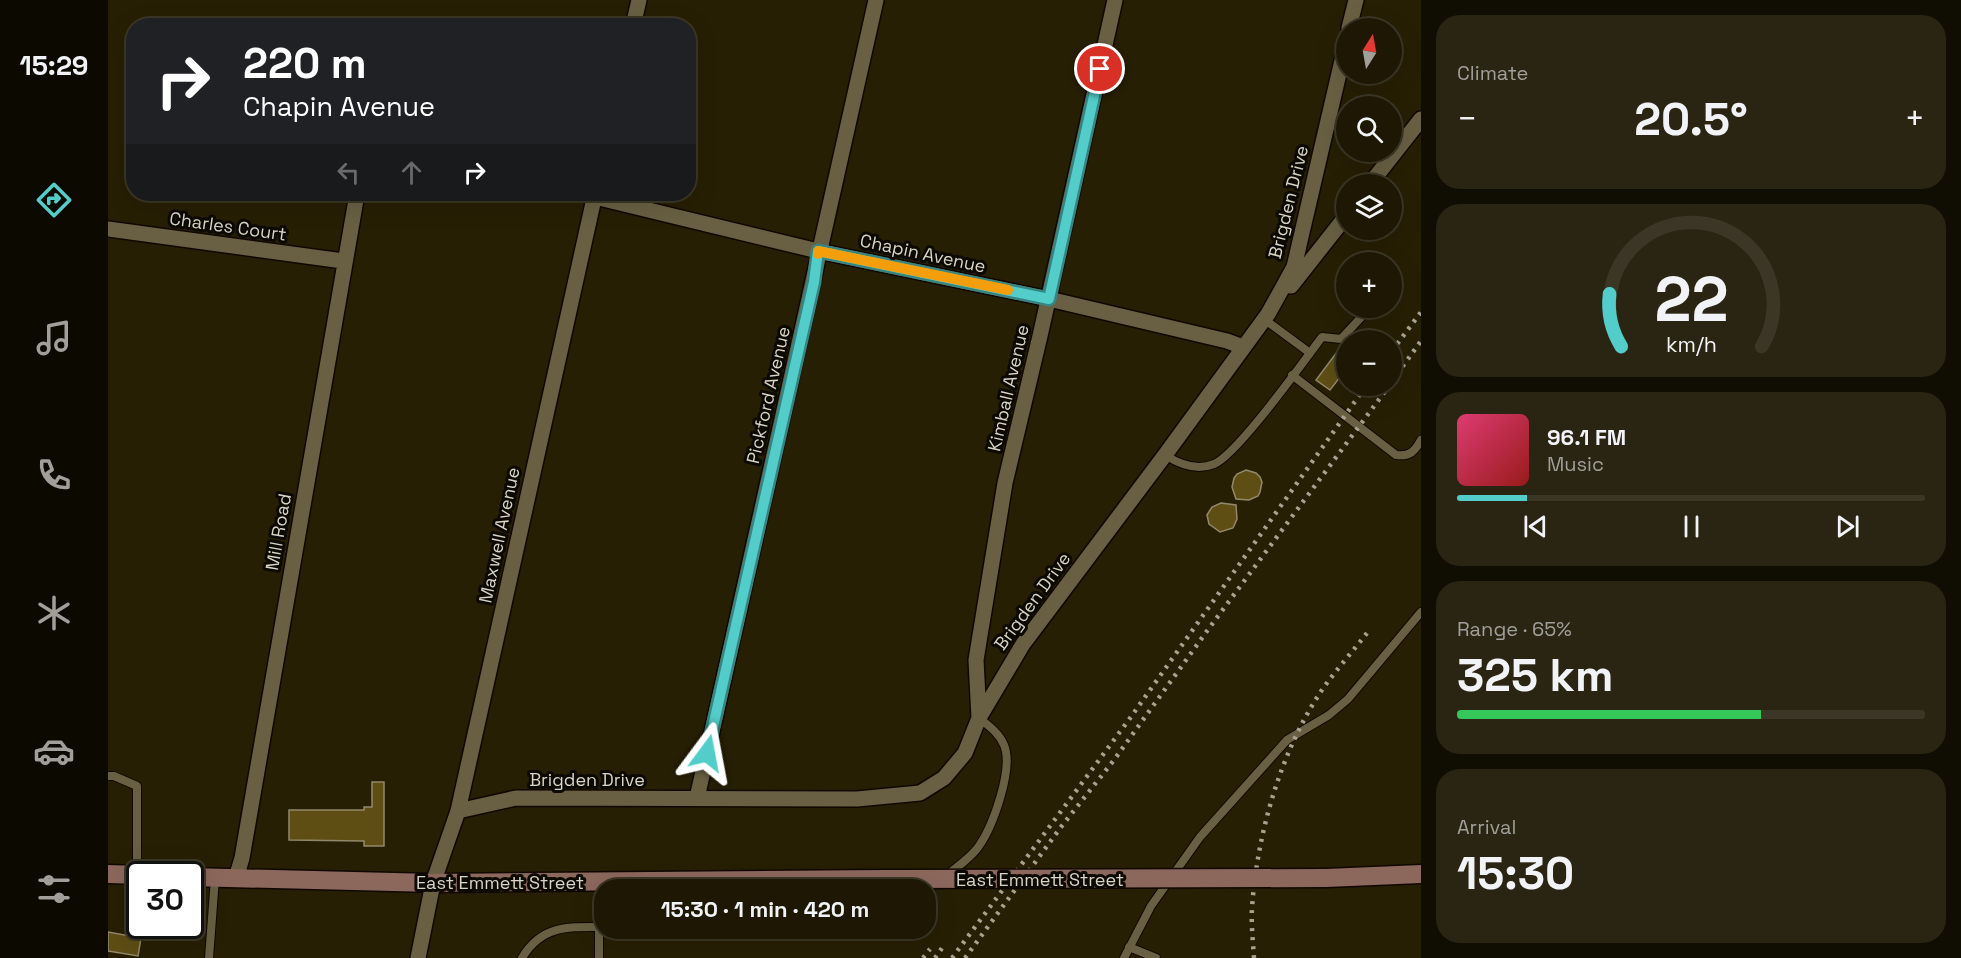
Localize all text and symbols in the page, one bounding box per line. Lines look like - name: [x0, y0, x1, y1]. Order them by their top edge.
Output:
- north arrow: [1336, 18, 1402, 84]
- map controls: [1336, 18, 1402, 396]
- text: 220 m: [243, 37, 367, 90]
- icon: right: [144, 42, 222, 120]
- pin: [1074, 43, 1125, 94]
- text: 15:29: [19, 48, 89, 83]
- icon: arrive: [1083, 52, 1116, 85]
- text: Climate: [1457, 60, 1528, 86]
- text: Chapin Avenue: [243, 89, 435, 124]
- text: 20.5°: [1634, 91, 1748, 148]
- button: search: [1336, 96, 1402, 162]
- text: −: [1457, 98, 1477, 140]
- text: +: [1905, 98, 1925, 140]
- street label: Brigden Drive: [1263, 143, 1313, 261]
- icon: left: [332, 156, 365, 189]
- icon: ahead: [395, 156, 428, 189]
- icon: right: [458, 156, 491, 189]
- button: layers: [1336, 174, 1402, 240]
- icon: directions: [33, 179, 75, 221]
- street label: Charles Court: [168, 206, 288, 246]
- street label: Chapin Avenue: [858, 228, 988, 278]
- button: +: [1336, 252, 1402, 318]
- text: 22: [1654, 261, 1728, 340]
- icon: music: [33, 317, 75, 359]
- street label: Kimball Avenue: [982, 322, 1034, 454]
- street label: Pickford Avenue: [741, 324, 795, 466]
- button: −: [1336, 330, 1402, 396]
- text: km/h: [1665, 332, 1717, 359]
- text: 96.1 FM: [1547, 423, 1626, 451]
- text: Music: [1547, 451, 1604, 477]
- icon: phone: [33, 454, 75, 496]
- street label: Maxwell Avenue: [473, 465, 525, 605]
- street label: Mill Road: [260, 492, 296, 572]
- icon: previous: [1519, 510, 1552, 543]
- icon: pause: [1675, 510, 1708, 543]
- icon: next: [1831, 510, 1864, 543]
- street label: Brigden Drive: [989, 547, 1075, 655]
- icon: climate: [33, 592, 75, 634]
- text: Range · 65%: [1457, 616, 1572, 642]
- text: 325 km: [1457, 647, 1613, 704]
- position arrow: [675, 721, 739, 785]
- icon: car: [33, 730, 75, 772]
- street label: Brigden Drive: [529, 768, 645, 791]
- text: Arrival: [1457, 814, 1516, 840]
- text: 15:30: [1457, 845, 1574, 902]
- speed limit sign: 30: [126, 861, 204, 939]
- icon: filters: [33, 868, 75, 910]
- street label: East Emmett Street: [956, 868, 1124, 891]
- street label: East Emmett Street: [416, 871, 584, 894]
- text: 15:30 · 1 min · 420 m: [661, 895, 869, 923]

